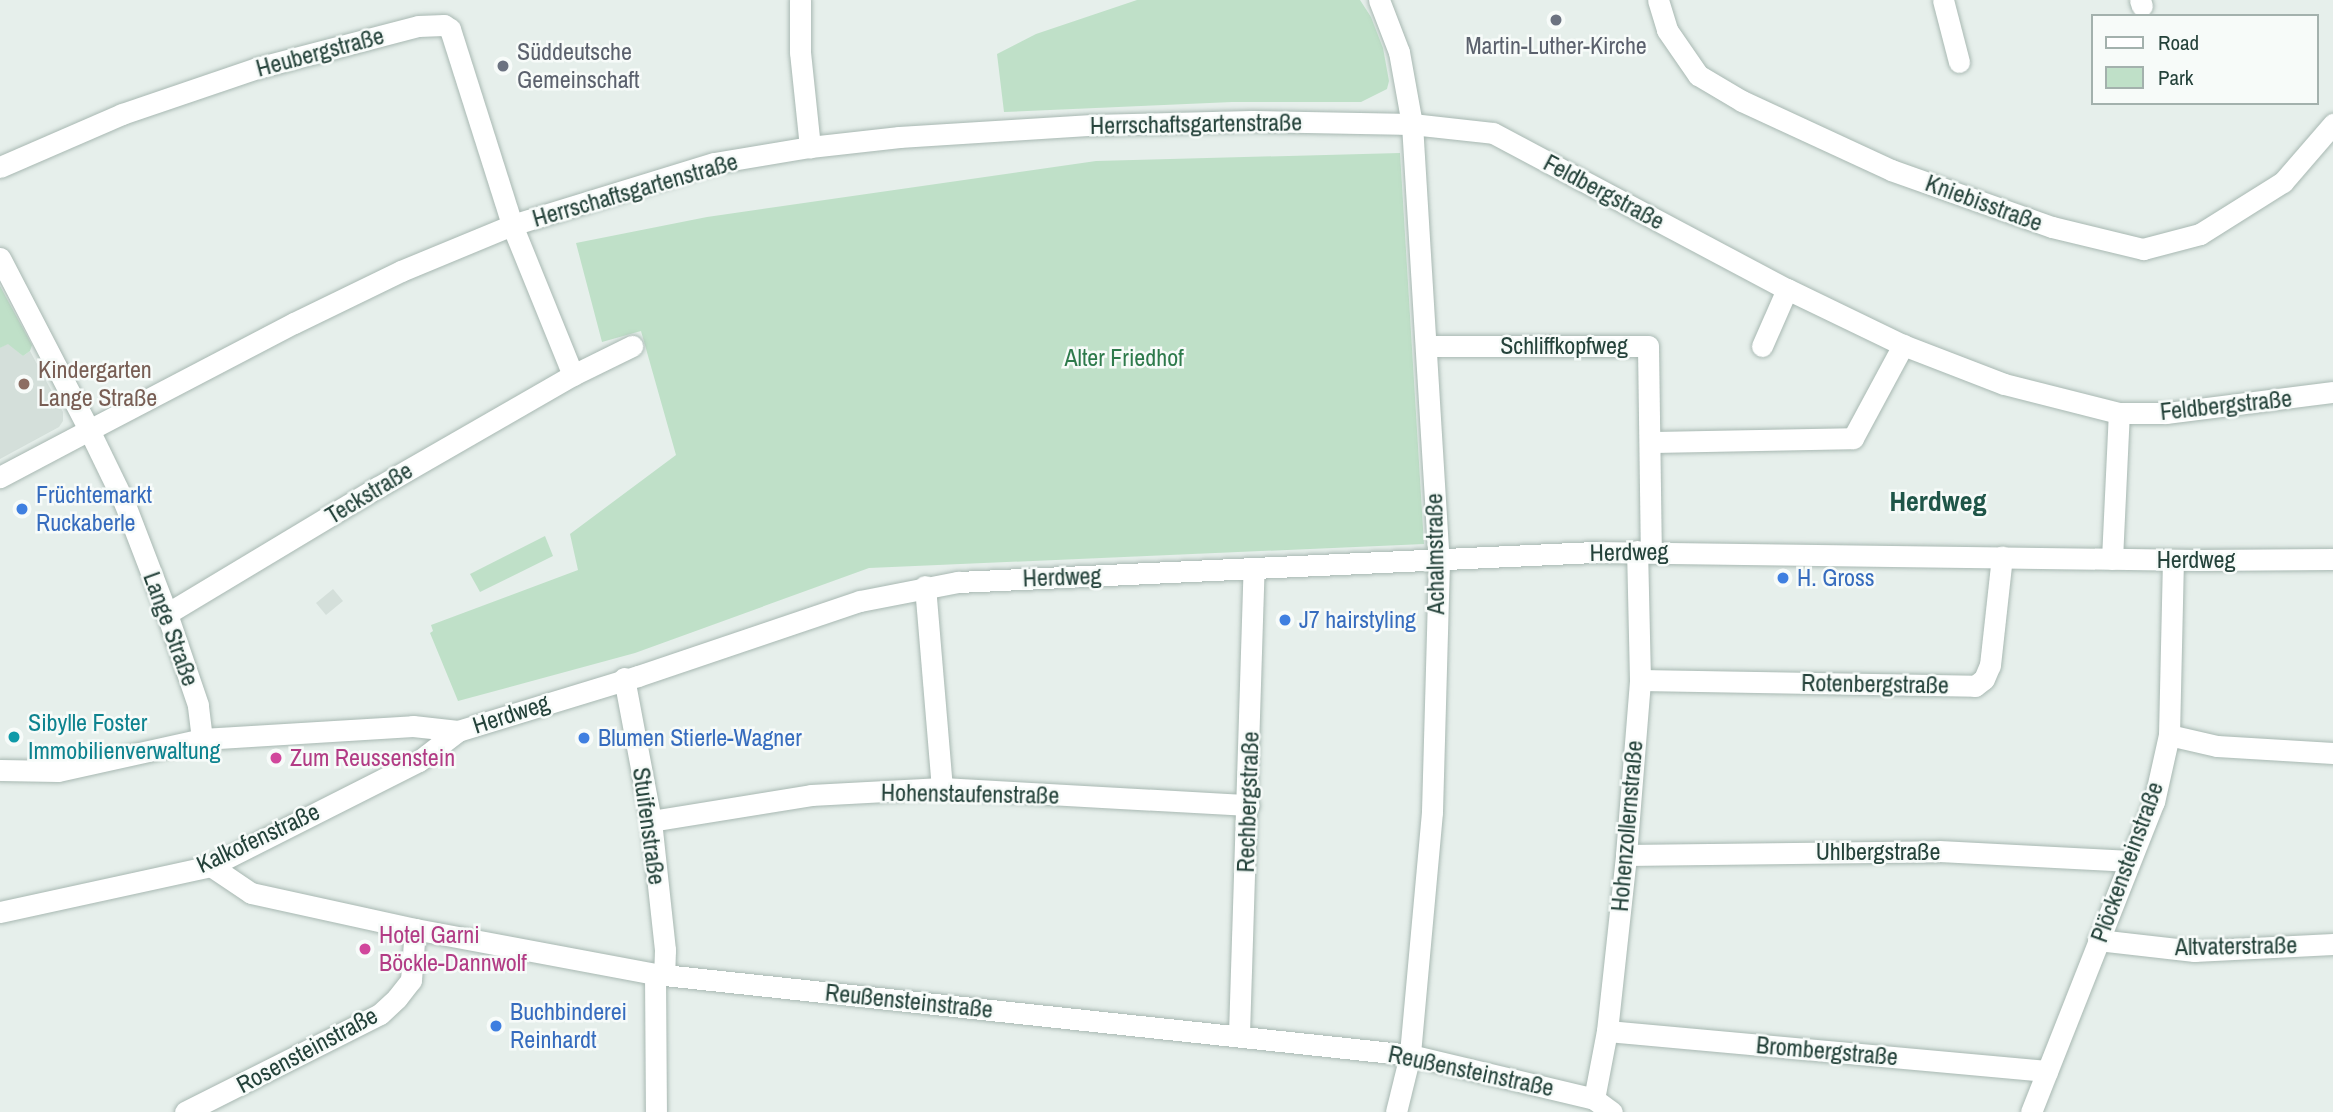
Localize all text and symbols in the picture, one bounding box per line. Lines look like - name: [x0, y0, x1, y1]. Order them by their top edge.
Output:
- marker: Martin-Luther-Kirche: [1548, 12, 1564, 28]
- legend: [2092, 14, 2319, 105]
- street label: Heubergstraße: [253, 21, 387, 83]
- text: Road: [2158, 28, 2199, 57]
- place label: Martin-Luther-Kirche: [1465, 32, 1647, 60]
- place label: Süddeutsche Gemeinschaft: [517, 38, 640, 94]
- marker: Süddeutsche Gemeinschaft: [495, 58, 511, 74]
- text: Park: [2158, 63, 2193, 92]
- street label: Herrschaftsgartenstraße: [1090, 108, 1302, 140]
- street label: Herrschaftsgartenstraße: [529, 147, 741, 233]
- street label: Feldbergstraße: [1539, 148, 1669, 236]
- street label: Kniebisstraße: [1922, 169, 2046, 237]
- street label: Schliffkopfweg: [1500, 332, 1628, 360]
- park label: Alter Friedhof: [1064, 344, 1184, 372]
- place label: Kindergarten Lange Straße: [38, 356, 157, 412]
- marker: Kindergarten Lange Straße: [16, 376, 32, 392]
- street label: Feldbergstraße: [2159, 384, 2293, 426]
- street label: Teckstraße: [320, 456, 418, 530]
- place label: Früchtemarkt Ruckaberle: [36, 481, 152, 537]
- district label: Herdweg: [1890, 484, 1986, 518]
- street label: Achalmstraße: [1420, 493, 1450, 615]
- marker: Früchtemarkt Ruckaberle: [14, 501, 30, 517]
- street label: Herdweg: [1589, 537, 1669, 567]
- street label: Herdweg: [2157, 546, 2235, 574]
- street label: Herdweg: [1022, 561, 1102, 593]
- place label: H. Gross: [1797, 564, 1875, 592]
- street label: Lange Straße: [137, 568, 205, 690]
- marker: H. Gross: [1775, 570, 1791, 586]
- place label: J7 hairstyling: [1299, 606, 1416, 634]
- marker: J7 hairstyling: [1277, 612, 1293, 628]
- street label: Rotenbergstraße: [1801, 668, 1949, 700]
- street label: Herdweg: [469, 688, 553, 740]
- place label: Sibylle Foster Immobilienverwaltung: [28, 709, 221, 765]
- place label: Blumen Stierle-Wagner: [598, 724, 802, 752]
- marker: Sibylle Foster Immobilienverwaltung: [6, 729, 22, 745]
- marker: Blumen Stierle-Wagner: [576, 730, 592, 746]
- street label: Rechbergstraße: [1231, 731, 1265, 873]
- street label: Hohenzollernstraße: [1605, 739, 1649, 913]
- place label: Zum Reussenstein: [290, 744, 455, 772]
- marker: Zum Reussenstein: [268, 750, 284, 766]
- street label: Stuifenstraße: [627, 765, 671, 887]
- street label: Hohenstaufenstraße: [881, 778, 1059, 810]
- street label: Plöckensteinstraße: [2085, 778, 2169, 946]
- street label: Kalkofenstraße: [192, 797, 324, 879]
- street label: Uhlbergstraße: [1816, 838, 1940, 866]
- place label: Hotel Garni Böckle-Dannwolf: [379, 921, 527, 977]
- street label: Altvaterstraße: [2175, 931, 2297, 961]
- marker: Hotel Garni Böckle-Dannwolf: [357, 941, 373, 957]
- street label: Reußensteinstraße: [824, 978, 994, 1024]
- place label: Buchbinderei Reinhardt: [510, 998, 627, 1054]
- street label: Rosensteinstraße: [232, 1001, 382, 1099]
- marker: Buchbinderei Reinhardt: [488, 1018, 504, 1034]
- street label: Brombergstraße: [1755, 1030, 1899, 1072]
- street label: Reußensteinstraße: [1386, 1039, 1556, 1103]

